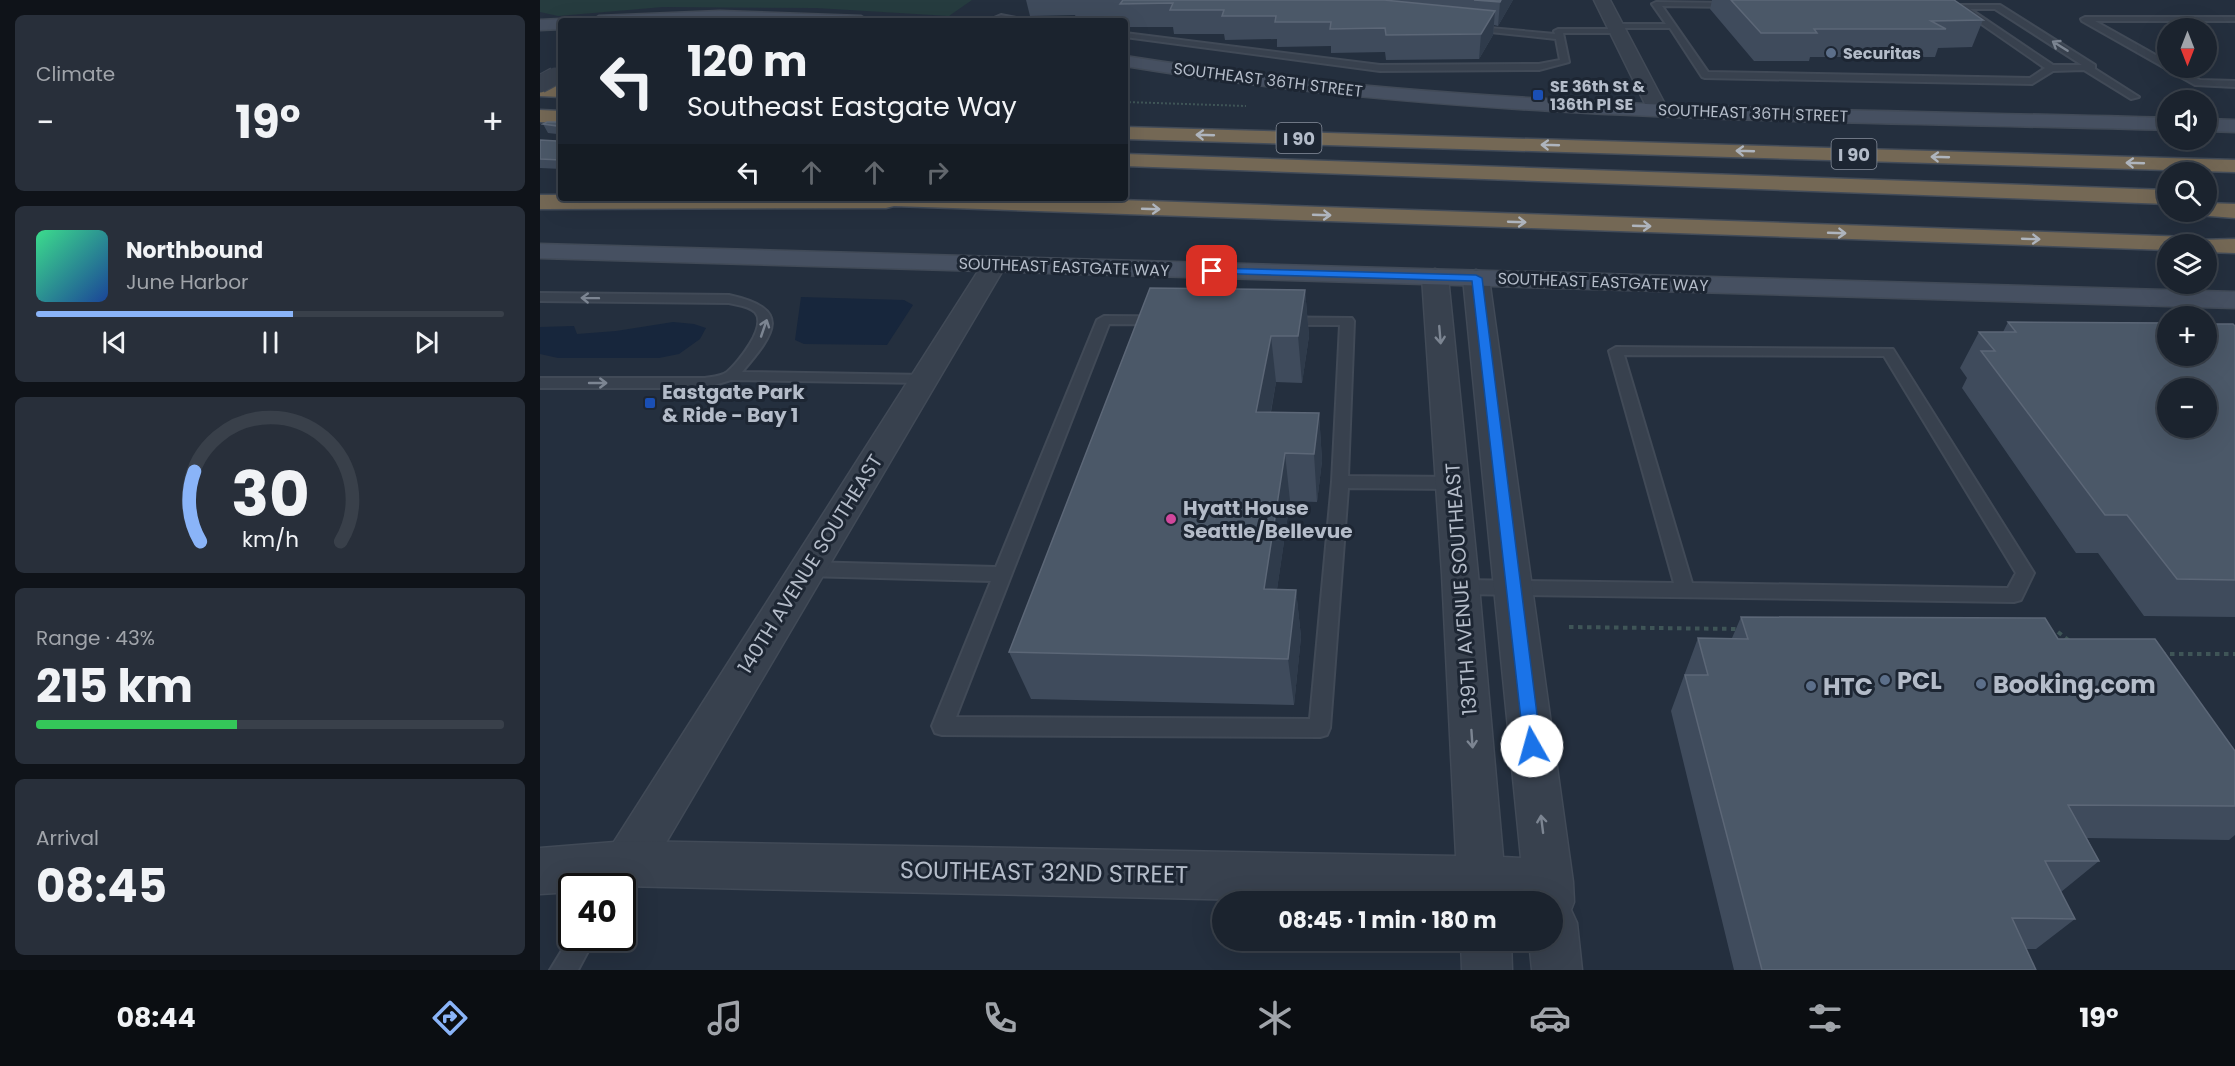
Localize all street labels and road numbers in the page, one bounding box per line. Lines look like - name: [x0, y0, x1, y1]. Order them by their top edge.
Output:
- street label: SOUTHEAST 36TH STREET: [1172, 57, 1364, 103]
- street label: SOUTHEAST 36TH STREET: [1658, 98, 1849, 128]
- road number: I 90: [1276, 123, 1322, 153]
- road number: I 90: [1832, 139, 1876, 169]
- street label: SOUTHEAST EASTGATE WAY: [958, 252, 1170, 282]
- street label: SOUTHEAST EASTGATE WAY: [1497, 267, 1709, 297]
- street label: 140TH AVENUE SOUTHEAST: [731, 449, 889, 679]
- street label: 139TH AVENUE SOUTHEAST: [1438, 462, 1484, 716]
- street label: SOUTHEAST 32ND STREET: [900, 853, 1188, 891]

